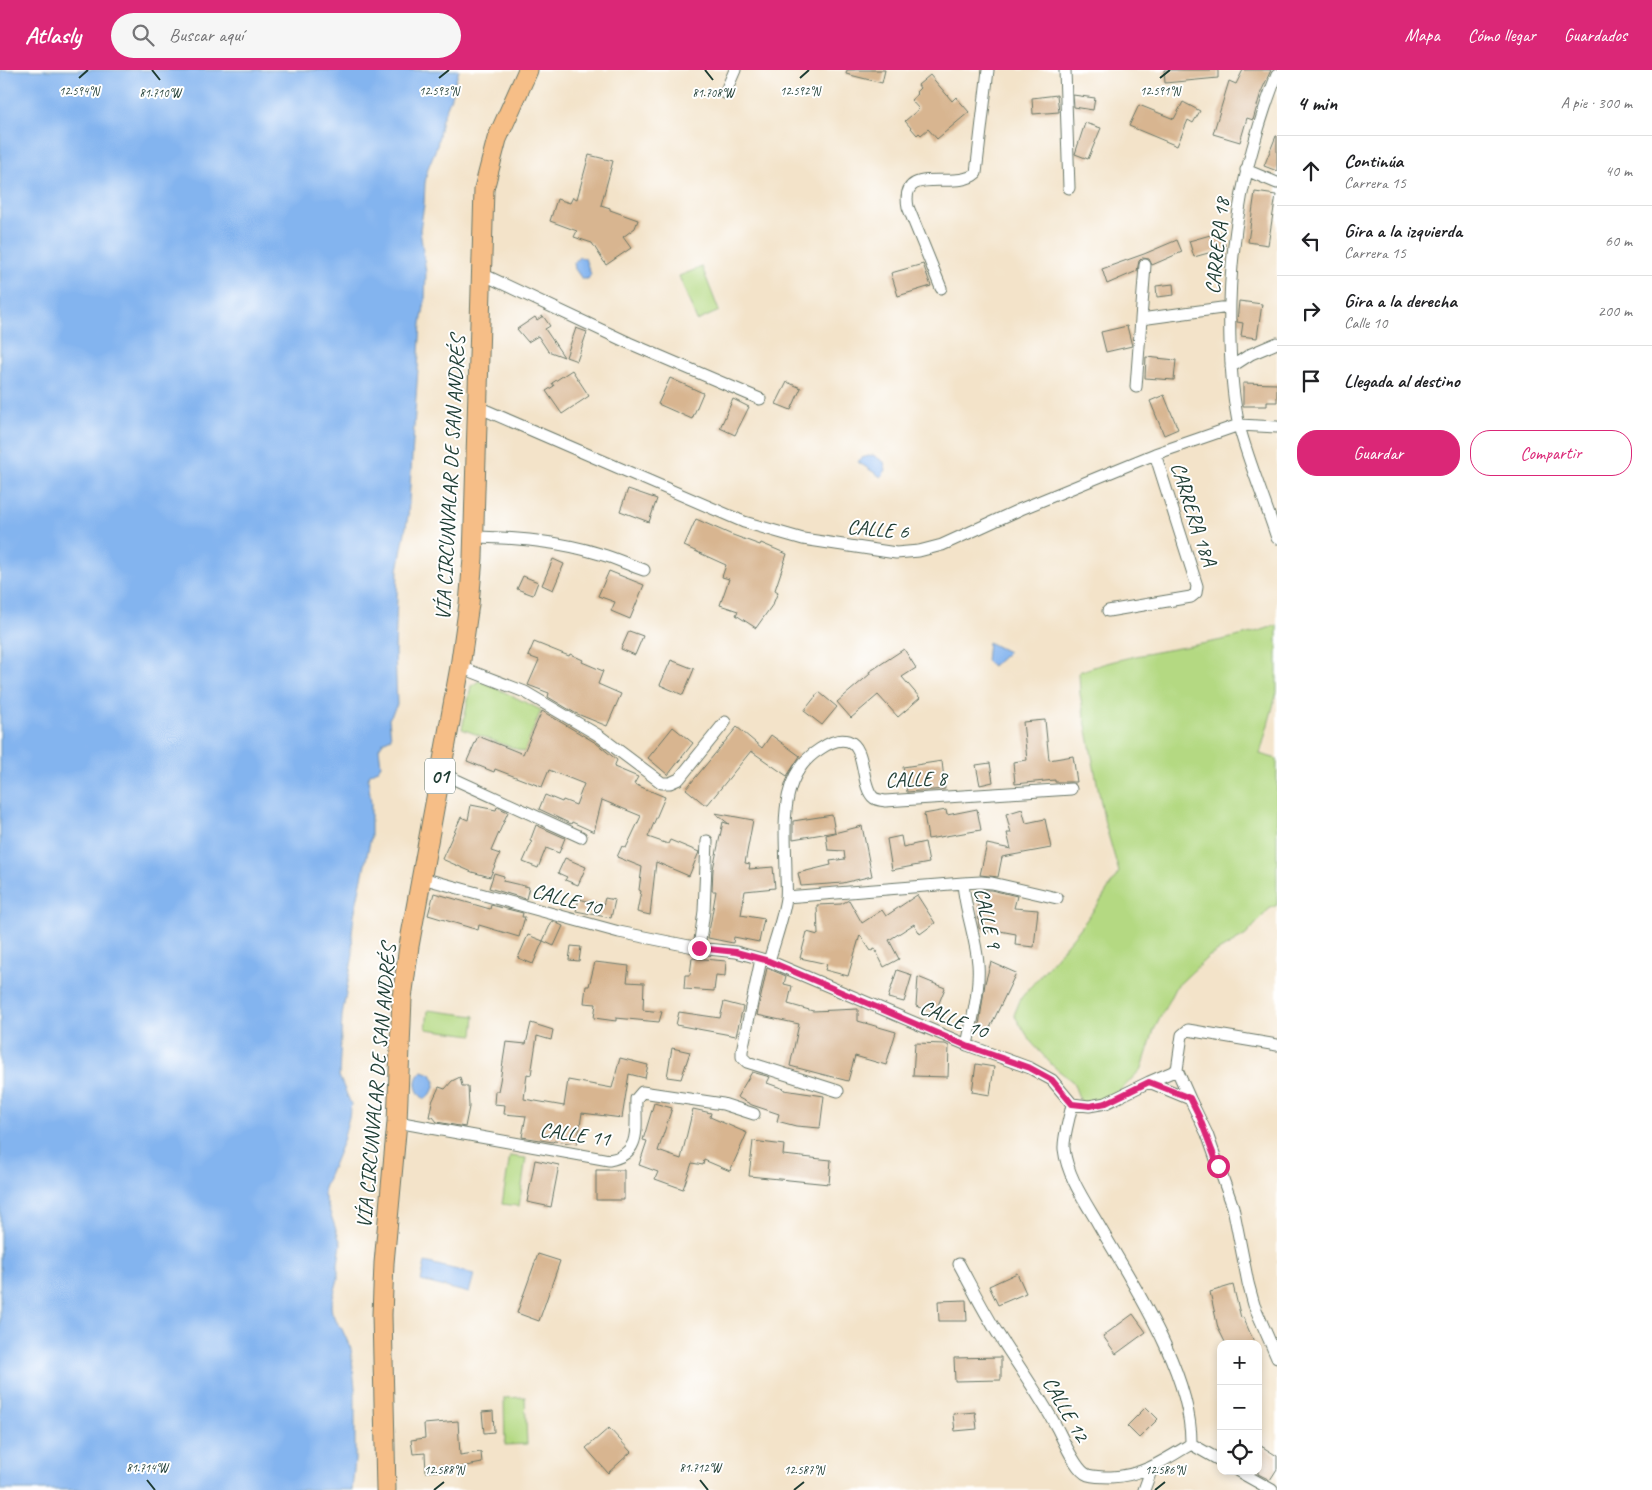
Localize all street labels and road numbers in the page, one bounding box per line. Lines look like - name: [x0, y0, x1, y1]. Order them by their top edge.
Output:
- street label: CARRERA 18: [1199, 194, 1235, 295]
- street label: VÍA CIRCUNVALAR DE SAN ANDRÉS: [430, 331, 471, 621]
- street label: CARRERA 18A: [1165, 459, 1223, 570]
- street label: CALLE 6: [846, 513, 910, 545]
- road number: 01: [425, 758, 455, 794]
- street label: CALLE 8: [885, 765, 950, 793]
- street label: CALLE 10: [529, 877, 606, 921]
- street label: CALLE 9: [968, 885, 1008, 952]
- street label: VÍA CIRCUNVALAR DE SAN ANDRÉS: [351, 939, 402, 1229]
- street label: CALLE 10: [916, 994, 993, 1045]
- street label: CALLE 11: [538, 1116, 613, 1152]
- street label: CALLE 12: [1037, 1372, 1096, 1448]

